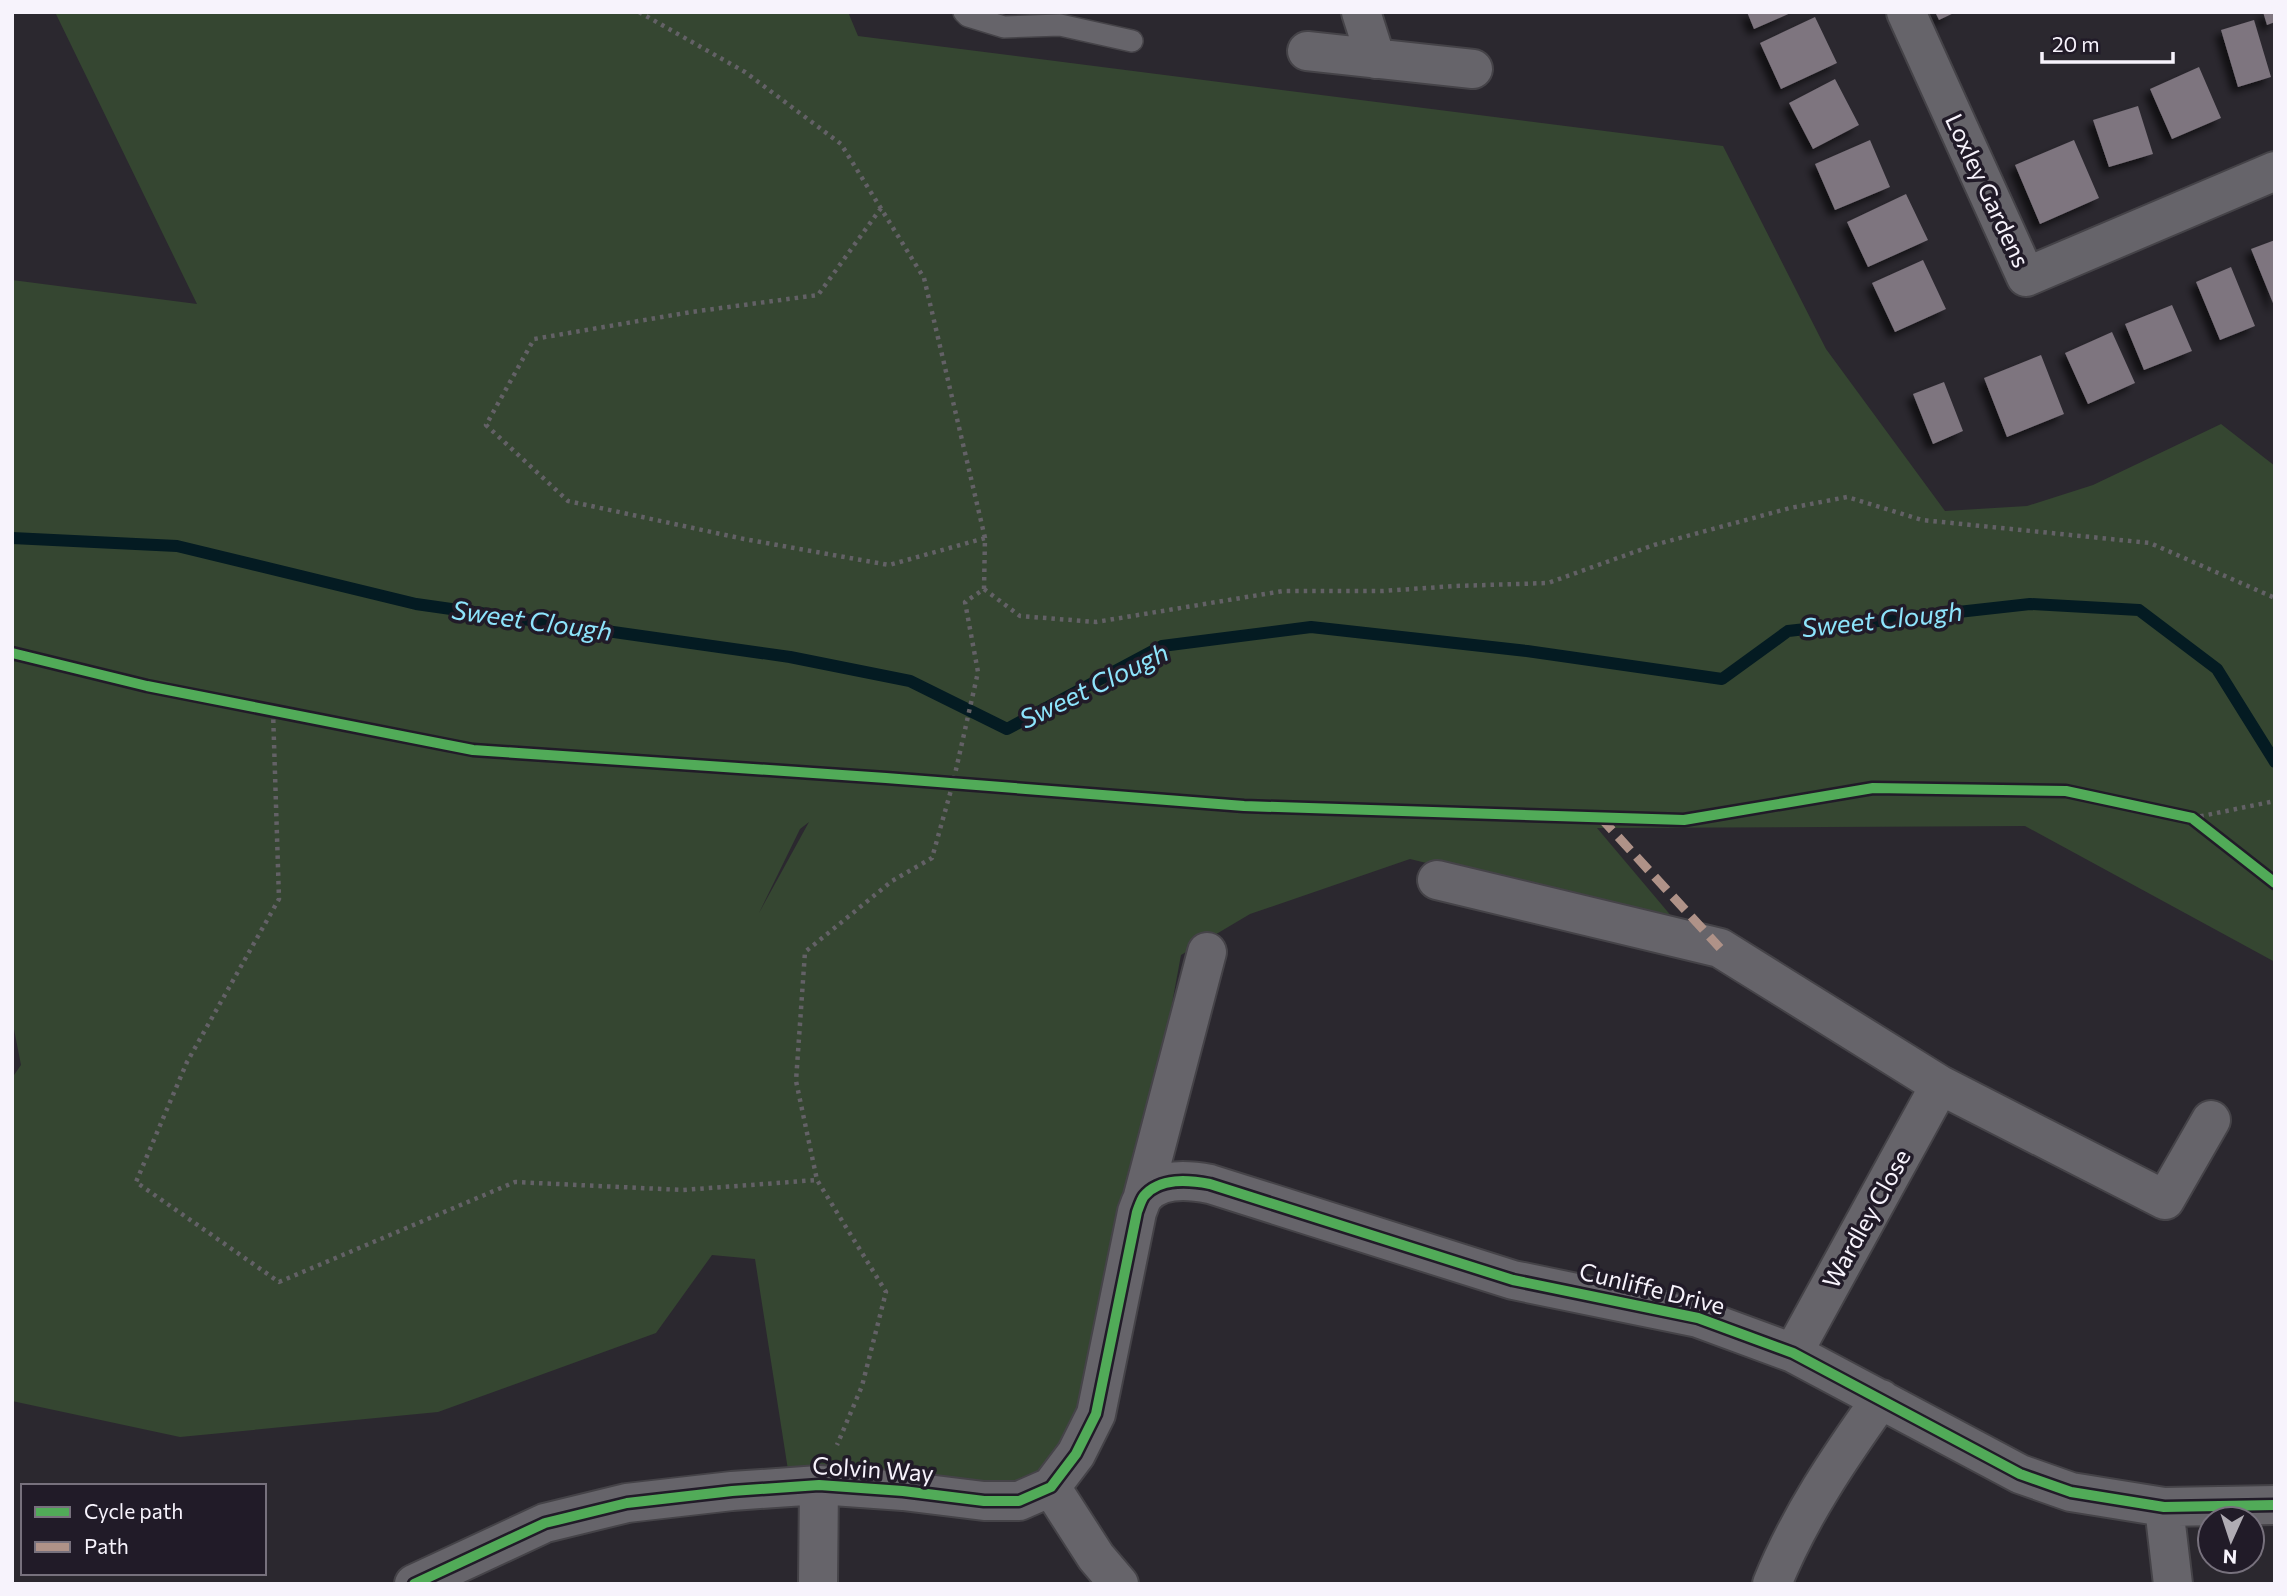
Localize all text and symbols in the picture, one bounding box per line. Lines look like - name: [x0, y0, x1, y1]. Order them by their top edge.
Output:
- scale bar: [2042, 21, 2173, 65]
- text: 20 m: [2052, 31, 2100, 56]
- street label: Loxley Gardens: [1940, 109, 2037, 272]
- water label: Sweet Clough: [450, 593, 614, 646]
- water label: Sweet Clough: [1800, 595, 1964, 642]
- water label: Sweet Clough: [1014, 635, 1173, 734]
- street label: Wardley Close: [1816, 1144, 1916, 1293]
- street label: Cunliffe Drive: [1577, 1255, 1728, 1320]
- street label: Colvin Way: [811, 1450, 935, 1487]
- legend: [21, 1484, 266, 1575]
- text: Cycle path: [84, 1498, 183, 1523]
- north arrow: [2196, 1505, 2266, 1575]
- text: Path: [84, 1533, 129, 1558]
- text: N: [2222, 1546, 2238, 1569]

